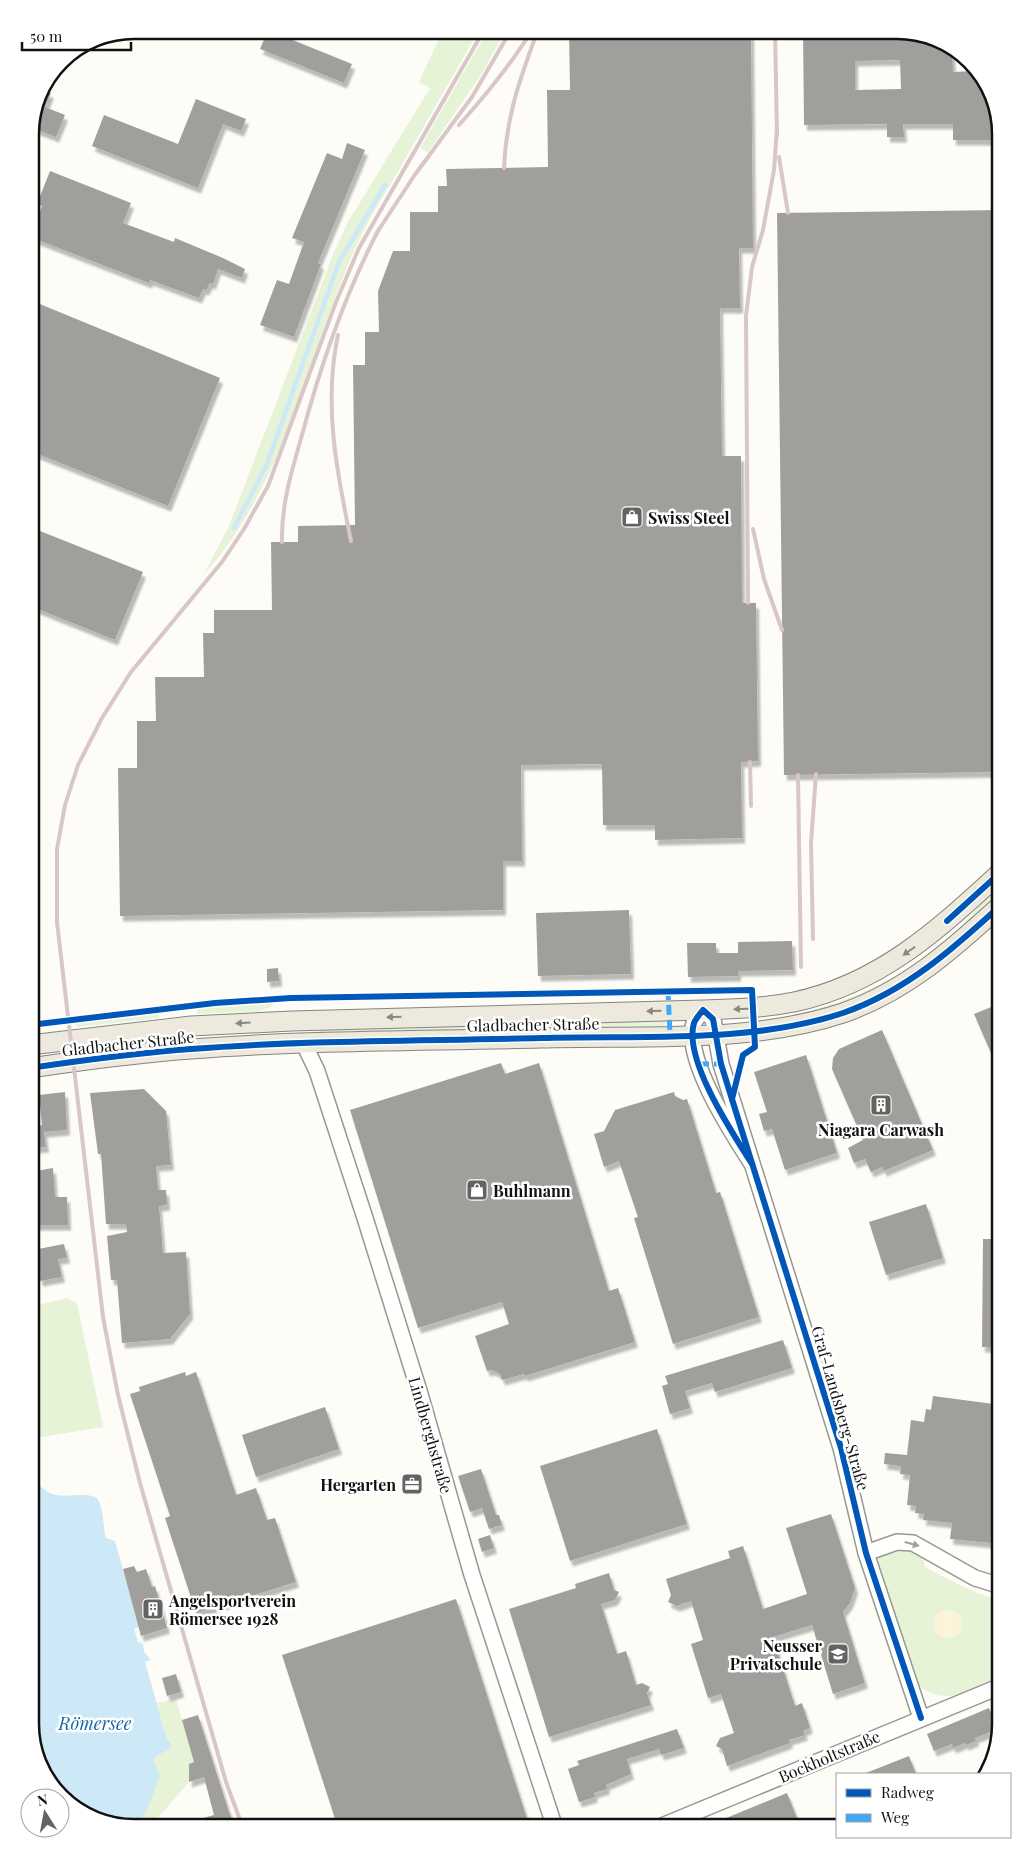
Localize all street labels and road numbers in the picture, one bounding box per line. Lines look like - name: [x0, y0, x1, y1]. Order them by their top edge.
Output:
- street label: Gladbacher Straße: [466, 1012, 600, 1036]
- street label: Gladbacher Straße: [61, 1026, 195, 1060]
- street label: Graf-Landsberg-Straße: [807, 1323, 875, 1493]
- street label: Lindberghstraße: [404, 1374, 458, 1496]
- street label: Bockholtstraße: [775, 1725, 883, 1787]

